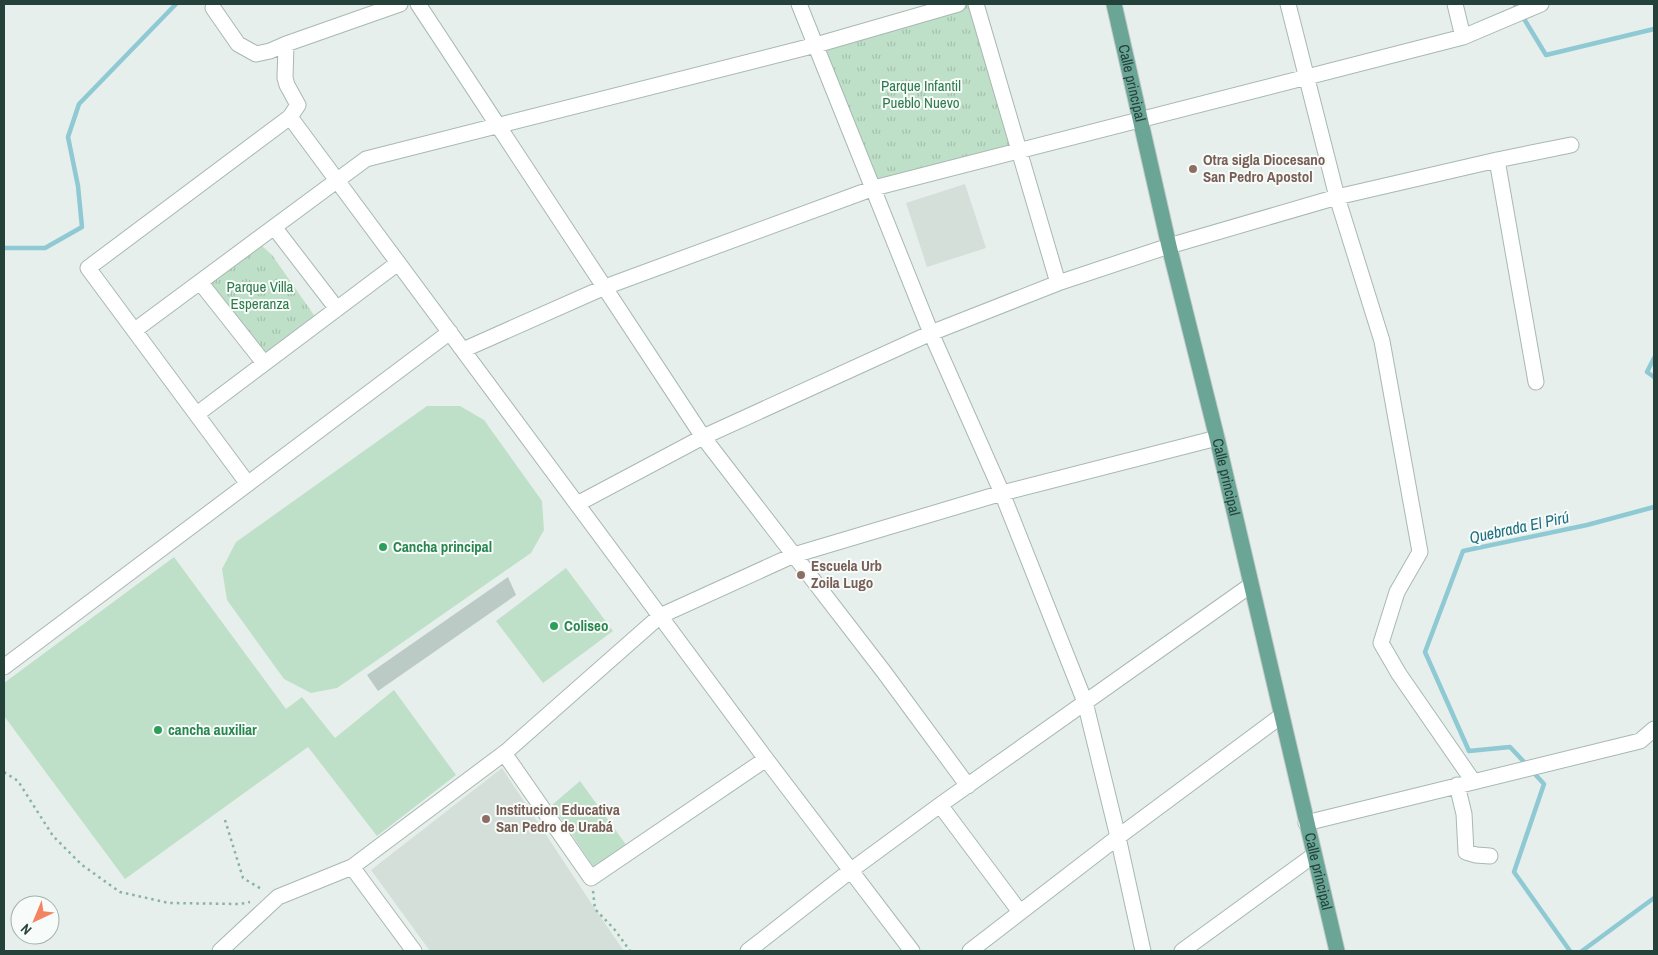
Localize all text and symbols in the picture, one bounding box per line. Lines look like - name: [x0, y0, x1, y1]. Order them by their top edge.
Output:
- street label: Calle principal: [1113, 42, 1151, 124]
- park label: Parque Infantil Pueblo Nuevo: [881, 75, 961, 113]
- place label: Otra sigla Diocesano San Pedro Apostol: [1203, 149, 1325, 187]
- marker: Otra sigla Diocesano San Pedro Apostol: [1187, 163, 1199, 175]
- park label: Parque Villa Esperanza: [227, 276, 294, 314]
- street label: Calle principal: [1207, 436, 1246, 517]
- water label: Quebrada El Pirú: [1467, 506, 1571, 548]
- place label: Cancha principal: [393, 536, 492, 557]
- marker: Cancha principal: [377, 541, 389, 553]
- place label: Escuela Urb Zoila Lugo: [811, 555, 882, 593]
- marker: Escuela Urb Zoila Lugo: [795, 569, 807, 581]
- place label: Coliseo: [564, 615, 608, 636]
- marker: Coliseo: [548, 620, 560, 632]
- place label: cancha auxiliar: [168, 719, 257, 740]
- marker: cancha auxiliar: [152, 724, 164, 736]
- place label: Institucion Educativa San Pedro de Urabá: [496, 799, 620, 837]
- marker: Institucion Educativa San Pedro de Urabá: [480, 813, 492, 825]
- street label: Calle principal: [1300, 830, 1338, 912]
- north arrow: [10, 895, 60, 945]
- text: N: [17, 920, 35, 939]

